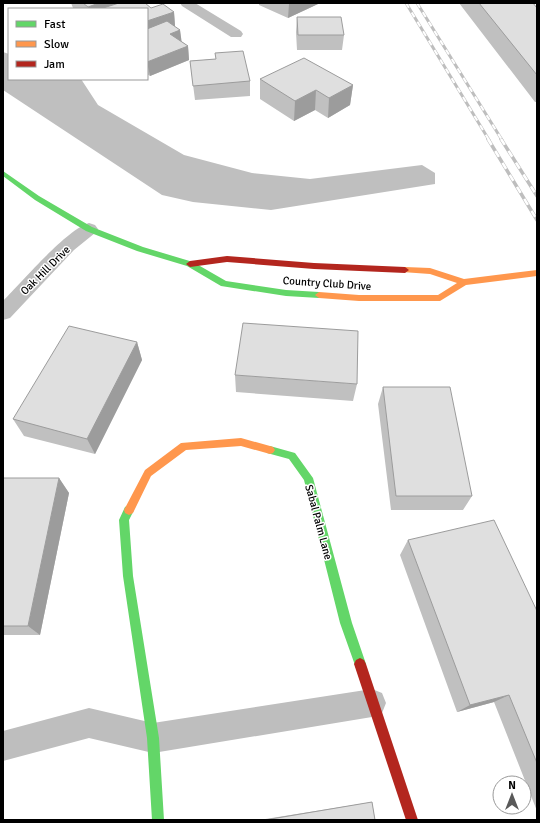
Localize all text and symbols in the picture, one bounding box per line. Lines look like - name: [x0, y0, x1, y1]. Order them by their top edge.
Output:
- legend: [8, 8, 148, 80]
- text: Fast: [44, 17, 65, 32]
- text: Slow: [44, 37, 69, 52]
- text: Jam: [44, 57, 65, 72]
- street label: Oak Hill Drive: [18, 243, 73, 298]
- street label: Country Club Drive: [282, 274, 372, 293]
- street label: Sabal Palm Lane: [302, 483, 335, 561]
- north arrow: [492, 775, 532, 815]
- text: N: [508, 779, 516, 792]

